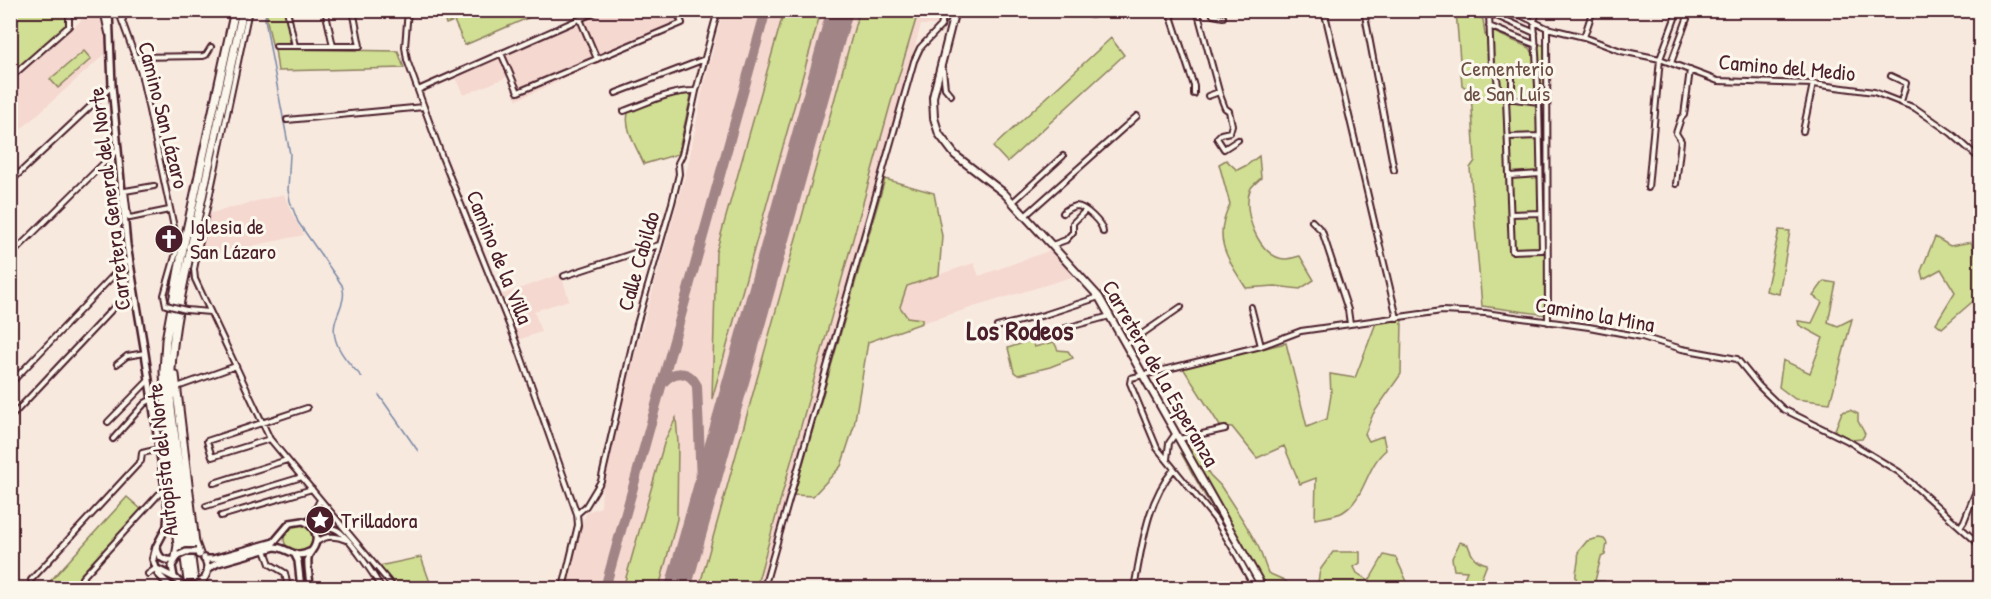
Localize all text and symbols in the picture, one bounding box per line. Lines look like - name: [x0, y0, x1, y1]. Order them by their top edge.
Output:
- street label: Camino San Lázaro: [131, 38, 197, 192]
- street label: Camino del Medio: [1717, 46, 1857, 88]
- park label: Cementerio de San Luís: [1460, 53, 1554, 108]
- street label: Carretera General del Norte: [80, 86, 138, 312]
- street label: Camino de la Villa: [460, 186, 541, 329]
- street label: Calle Cabildo: [610, 208, 667, 314]
- place label: Iglesia de San Lázaro: [190, 211, 276, 266]
- church icon: Iglesia de San Lázaro: [153, 223, 185, 255]
- street label: Carretera de La Esperanza: [1095, 274, 1227, 472]
- street label: Camino la Mina: [1533, 289, 1657, 339]
- district label: Los Rodeos: [966, 311, 1074, 349]
- street label: Autopista del Norte: [139, 382, 185, 538]
- place icon: Trilladora: [304, 504, 336, 536]
- place label: Trilladora: [341, 505, 418, 535]

